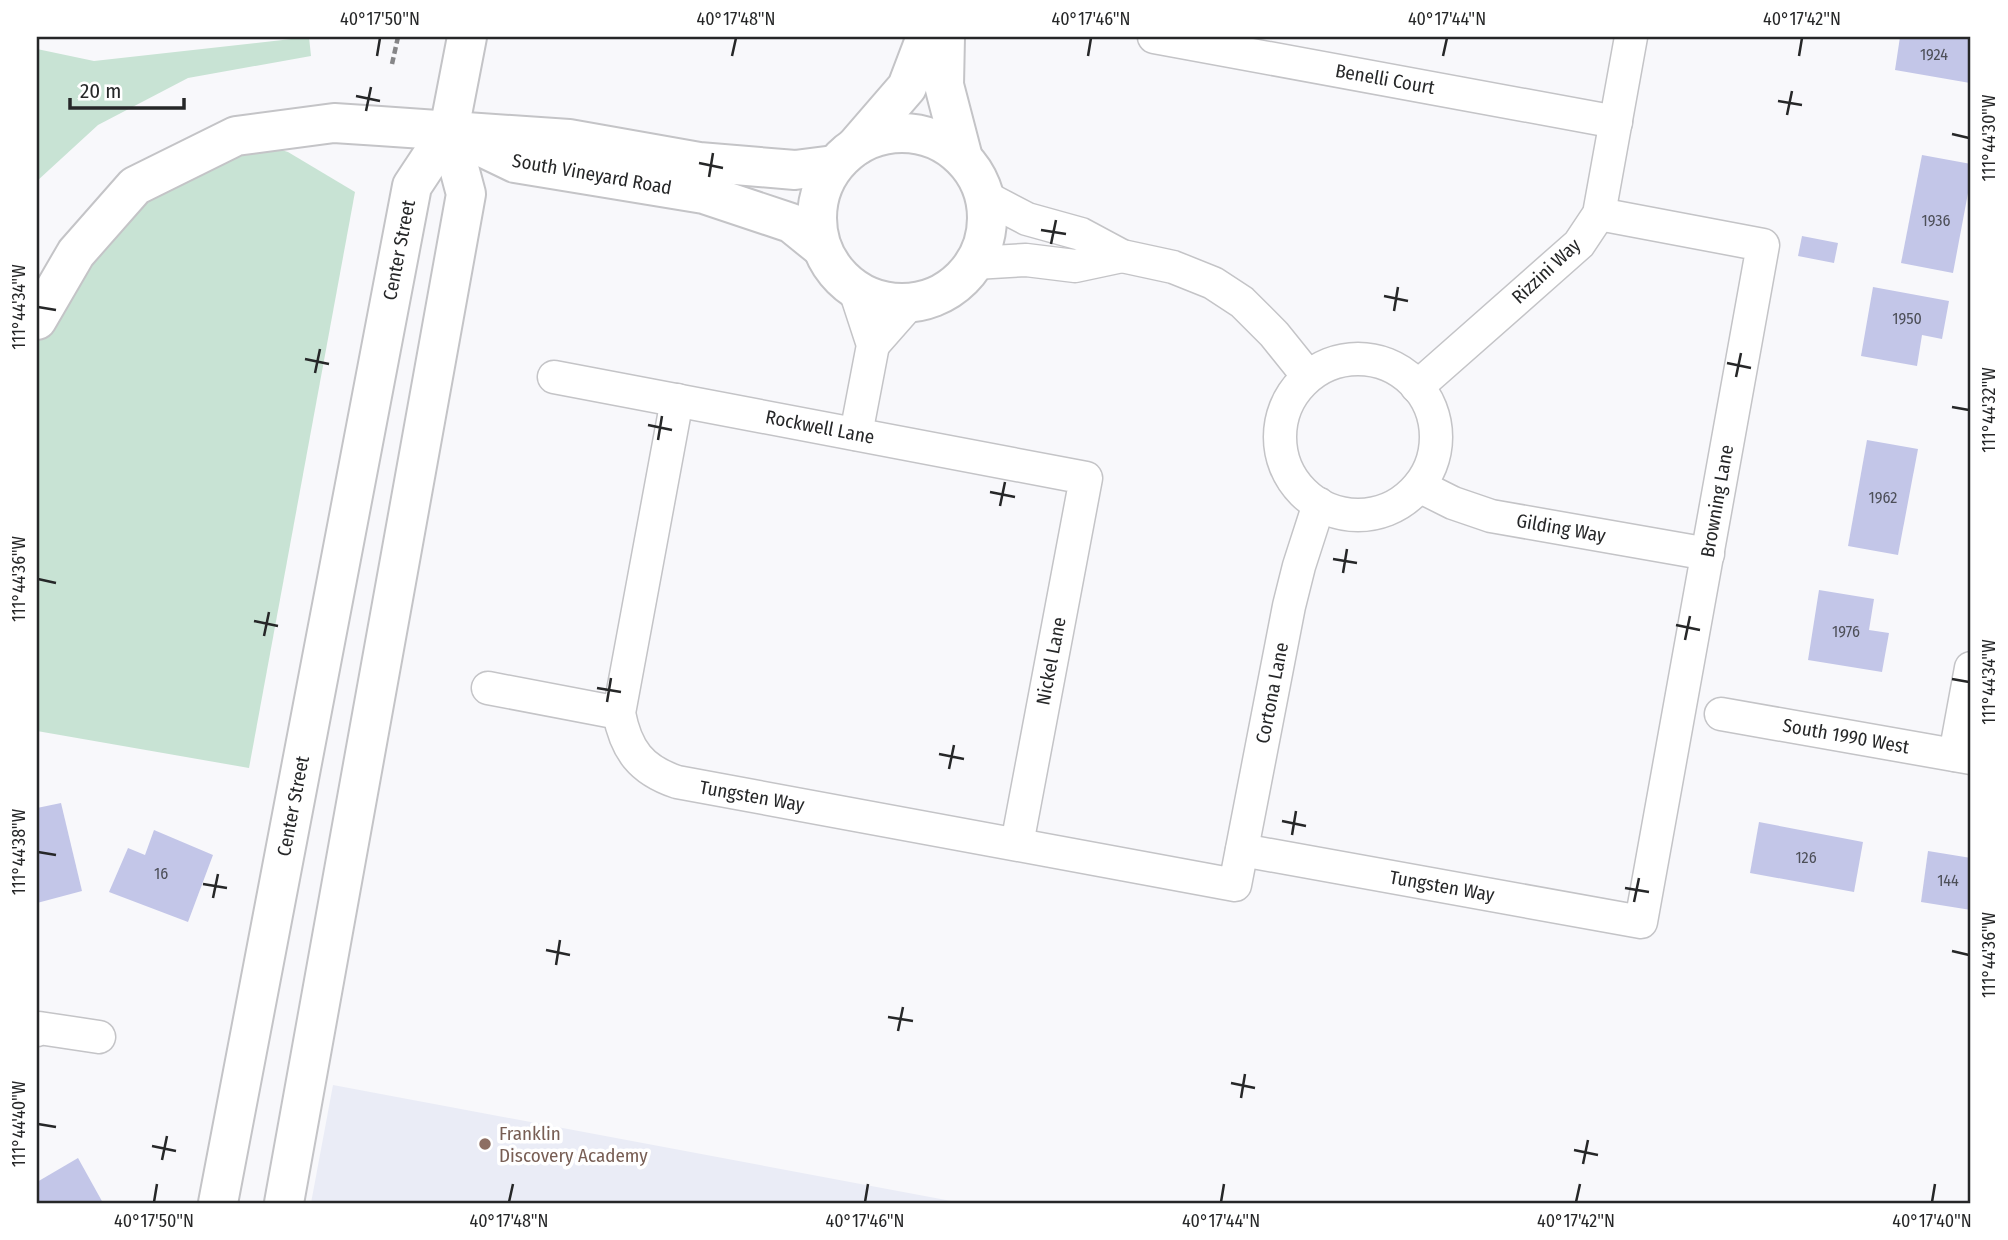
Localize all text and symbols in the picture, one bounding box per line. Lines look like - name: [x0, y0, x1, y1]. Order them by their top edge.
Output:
- text: 40°17'50"N: [340, 8, 420, 30]
- text: 40°17'48"N: [696, 8, 776, 30]
- text: 40°17'46"N: [1052, 8, 1130, 30]
- text: 40°17'44"N: [1408, 8, 1486, 30]
- text: 40°17'42"N: [1763, 8, 1841, 30]
- house number: 1924: [1920, 45, 1948, 64]
- street label: Benelli Court: [1334, 59, 1437, 99]
- scale bar: [70, 66, 184, 110]
- text: 20 m: [80, 78, 121, 104]
- text: 111°44'30"W: [1978, 94, 2000, 181]
- street label: South Vineyard Road: [510, 149, 674, 199]
- street label: Center Street: [378, 197, 420, 302]
- house number: 1936: [1922, 211, 1950, 230]
- street label: Rizzini Way: [1507, 233, 1585, 309]
- text: 111°44'34"W: [8, 264, 30, 350]
- house number: 1950: [1892, 309, 1922, 328]
- text: 111°44'32"W: [1978, 367, 2000, 453]
- street label: Rockwell Lane: [764, 405, 876, 449]
- street label: Browning Lane: [1696, 443, 1738, 559]
- house number: 1962: [1869, 488, 1897, 507]
- street label: Gilding Way: [1515, 509, 1608, 547]
- text: 111°44'36"W: [8, 535, 30, 622]
- street label: Nickel Lane: [1031, 615, 1071, 707]
- house number: 1976: [1832, 622, 1860, 641]
- text: 111°44'34"W: [1978, 639, 2000, 725]
- street label: Cortona Lane: [1251, 640, 1293, 746]
- street label: South 1990 West: [1781, 714, 1912, 759]
- street label: Center Street: [272, 753, 314, 858]
- street label: Tungsten Way: [698, 775, 807, 817]
- text: 111°44'38"W: [8, 808, 30, 895]
- house number: 126: [1795, 848, 1817, 867]
- house number: 16: [154, 864, 168, 883]
- street label: Tungsten Way: [1388, 865, 1497, 907]
- house number: 144: [1937, 871, 1959, 890]
- text: 111°44'36"W: [1978, 911, 2000, 998]
- text: 111°44'40"W: [8, 1080, 30, 1167]
- place label: Franklin Discovery Academy: [499, 1122, 648, 1167]
- marker: Franklin Discovery Academy: [477, 1136, 493, 1152]
- text: 40°17'50"N: [114, 1210, 194, 1232]
- text: 40°17'48"N: [469, 1210, 549, 1232]
- text: 40°17'46"N: [826, 1210, 904, 1232]
- text: 40°17'44"N: [1182, 1210, 1260, 1232]
- text: 40°17'42"N: [1537, 1210, 1615, 1232]
- text: 40°17'40"N: [1892, 1210, 1972, 1232]

